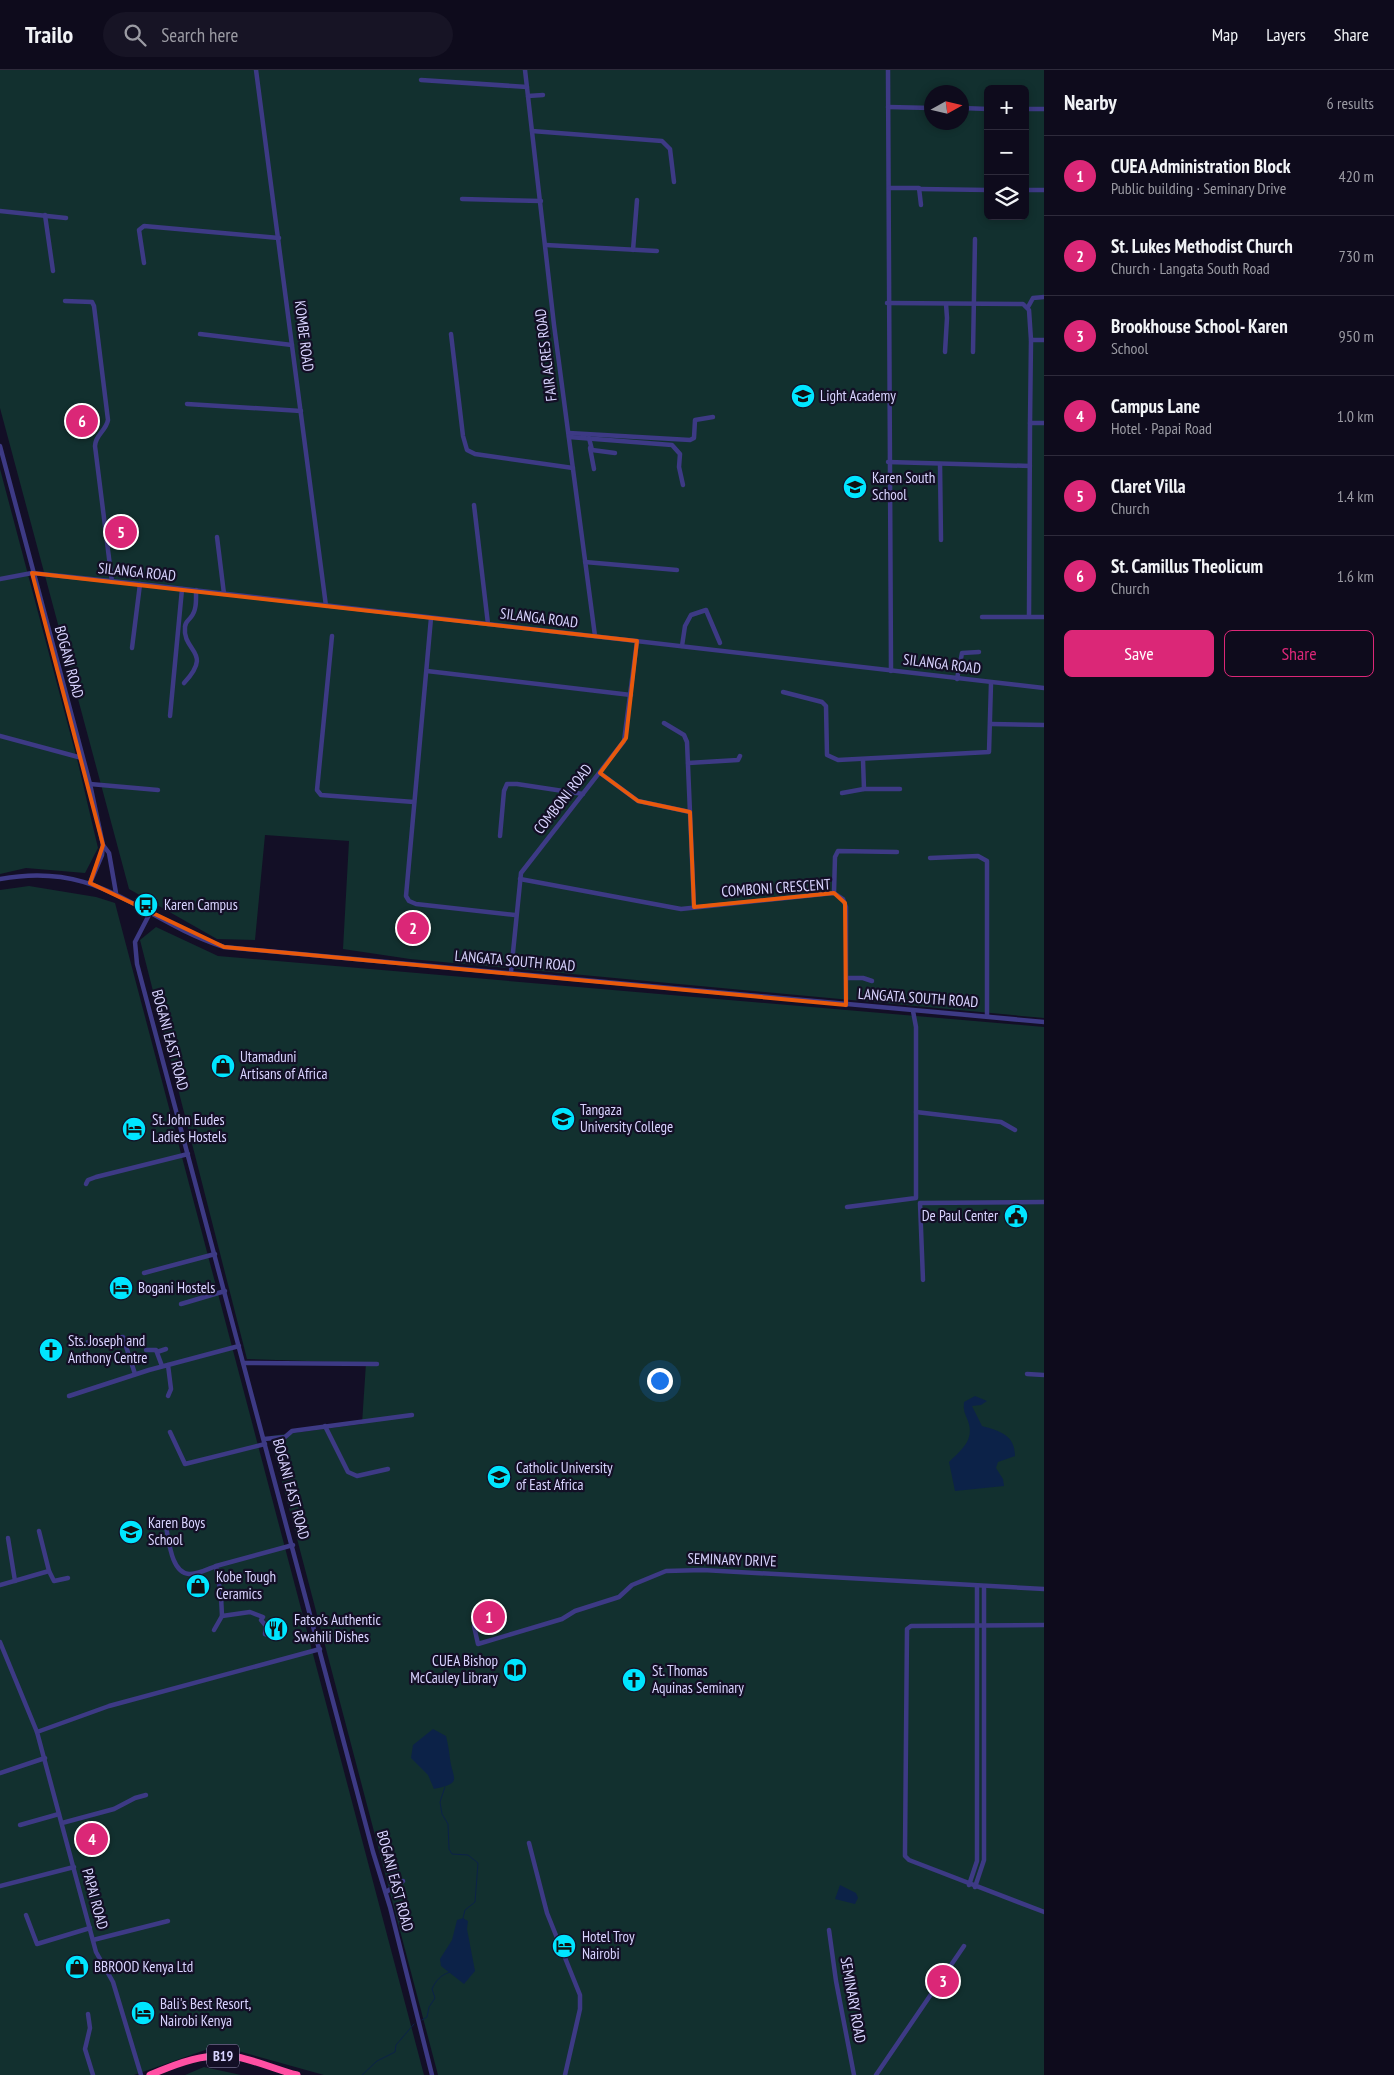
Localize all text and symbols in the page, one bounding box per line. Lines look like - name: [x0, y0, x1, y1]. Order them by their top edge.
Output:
- search box: [103, 12, 453, 57]
- text: Trailo: [25, 19, 73, 50]
- icon: search: [121, 21, 149, 49]
- text: Search here: [161, 23, 238, 47]
- text: Map: [1212, 23, 1238, 46]
- text: Layers: [1266, 23, 1306, 46]
- text: Share: [1334, 23, 1369, 46]
- north arrow: [924, 85, 969, 130]
- map controls: [984, 85, 1029, 220]
- button: +: [984, 85, 1029, 130]
- text: Nearby: [1064, 89, 1117, 116]
- text: 6 results: [1327, 93, 1374, 113]
- button: −: [984, 130, 1029, 175]
- text: CUEA Administration Block: [1111, 154, 1291, 178]
- text: 1: [1076, 166, 1084, 186]
- text: 420 m: [1339, 166, 1374, 186]
- button: layers: [984, 175, 1029, 220]
- text: Public building · Seminary Drive: [1111, 178, 1286, 198]
- text: St. Lukes Methodist Church: [1111, 234, 1293, 258]
- text: 2: [1076, 246, 1084, 266]
- text: 730 m: [1339, 246, 1374, 266]
- text: Church · Langata South Road: [1111, 258, 1270, 278]
- street label: KOMBE ROAD: [291, 299, 318, 373]
- street label: FAIR ACRES ROAD: [530, 307, 561, 403]
- text: Brookhouse School- Karen: [1111, 314, 1288, 338]
- text: 3: [1076, 326, 1084, 346]
- text: 950 m: [1339, 326, 1374, 346]
- text: School: [1111, 338, 1148, 358]
- school or university icon: Light Academy: [790, 383, 816, 409]
- place label: Light Academy: [820, 386, 896, 405]
- text: Campus Lane: [1111, 394, 1200, 418]
- pin: 6: [66, 402, 98, 440]
- text: 4: [1076, 406, 1084, 426]
- text: 1.0 km: [1337, 406, 1374, 426]
- text: Hotel · Papai Road: [1111, 418, 1212, 438]
- place label: Karen South School: [872, 468, 935, 504]
- school or university icon: Karen South School: [842, 474, 868, 500]
- text: Claret Villa: [1111, 474, 1186, 498]
- text: 5: [1076, 486, 1084, 506]
- text: 1.4 km: [1337, 486, 1374, 506]
- text: Church: [1111, 498, 1149, 518]
- pin: 5: [105, 513, 137, 551]
- text: St. Camillus Theolicum: [1111, 554, 1263, 578]
- street label: SILANGA ROAD: [97, 558, 177, 585]
- text: 6: [1076, 566, 1084, 586]
- text: 1.6 km: [1337, 566, 1374, 586]
- text: Church: [1111, 578, 1149, 598]
- street label: SILANGA ROAD: [499, 603, 579, 632]
- street label: BOGANI ROAD: [51, 624, 88, 700]
- button: Save: [1064, 630, 1214, 677]
- button: Share: [1224, 630, 1374, 677]
- street label: SILANGA ROAD: [902, 649, 982, 678]
- street label: COMBONI ROAD: [529, 760, 596, 838]
- street label: COMBONI CRESCENT: [721, 874, 831, 901]
- bus stop icon: Karen Campus: [133, 892, 159, 918]
- place label: Karen Campus: [164, 895, 238, 914]
- pin: 2: [397, 909, 429, 947]
- street label: LANGATA SOUTH ROAD: [454, 946, 576, 975]
- street label: LANGATA SOUTH ROAD: [857, 984, 979, 1011]
- street label: BOGANI EAST ROAD: [148, 987, 193, 1092]
- place label: Utamaduni Artisans of Africa: [240, 1047, 327, 1083]
- shop icon: Utamaduni Artisans of Africa: [210, 1053, 236, 1079]
- place label: Tangaza University College: [580, 1100, 673, 1136]
- school or university icon: Tangaza University College: [550, 1106, 576, 1132]
- place label: St. John Eudes Ladies Hostels: [152, 1110, 227, 1146]
- hotel icon: St. John Eudes Ladies Hostels: [121, 1116, 147, 1142]
- public building icon: De Paul Center: [1003, 1203, 1029, 1229]
- place label: De Paul Center: [922, 1206, 999, 1225]
- hotel icon: Bogani Hostels: [108, 1275, 134, 1301]
- place label: Bogani Hostels: [138, 1278, 215, 1297]
- place label: Sts. Joseph and Anthony Centre: [68, 1331, 148, 1367]
- church icon: Sts. Joseph and Anthony Centre: [38, 1337, 64, 1363]
- your location: [647, 1368, 673, 1394]
- street label: BOGANI EAST ROAD: [269, 1436, 314, 1541]
- place label: Catholic University of East Africa: [516, 1458, 613, 1494]
- school or university icon: Catholic University of East Africa: [486, 1464, 512, 1490]
- place label: Karen Boys School: [148, 1513, 205, 1549]
- school or university icon: Karen Boys School: [118, 1519, 144, 1545]
- street label: SEMINARY DRIVE: [687, 1548, 777, 1571]
- place label: Kobe Tough Ceramics: [216, 1567, 276, 1603]
- shop icon: Kobe Tough Ceramics: [185, 1573, 211, 1599]
- pin: 1: [473, 1598, 505, 1636]
- place label: Fatso's Authentic Swahili Dishes: [294, 1610, 381, 1646]
- restaurant icon: Fatso's Authentic Swahili Dishes: [263, 1616, 289, 1642]
- place label: CUEA Bishop McCauley Library: [410, 1651, 498, 1687]
- library icon: CUEA Bishop McCauley Library: [502, 1657, 528, 1683]
- place label: St. Thomas Aquinas Seminary: [652, 1661, 744, 1697]
- church icon: St. Thomas Aquinas Seminary: [621, 1667, 647, 1693]
- pin: 4: [76, 1820, 108, 1858]
- street label: BOGANI EAST ROAD: [373, 1828, 418, 1933]
- street label: PAPAI ROAD: [78, 1866, 113, 1932]
- place label: Hotel Troy Nairobi: [582, 1927, 635, 1963]
- hotel icon: Hotel Troy Nairobi: [551, 1933, 577, 1959]
- shop icon: BBROOD Kenya Ltd: [64, 1954, 90, 1980]
- street label: SEMINARY ROAD: [837, 1955, 870, 2045]
- place label: BBROOD Kenya Ltd: [94, 1957, 193, 1976]
- pin: 3: [927, 1962, 959, 2000]
- place label: Bali's Best Resort, Nairobi Kenya: [160, 1994, 252, 2030]
- hotel icon: Bali's Best Resort, Nairobi Kenya: [130, 2000, 156, 2026]
- road number: B19: [207, 2044, 239, 2068]

